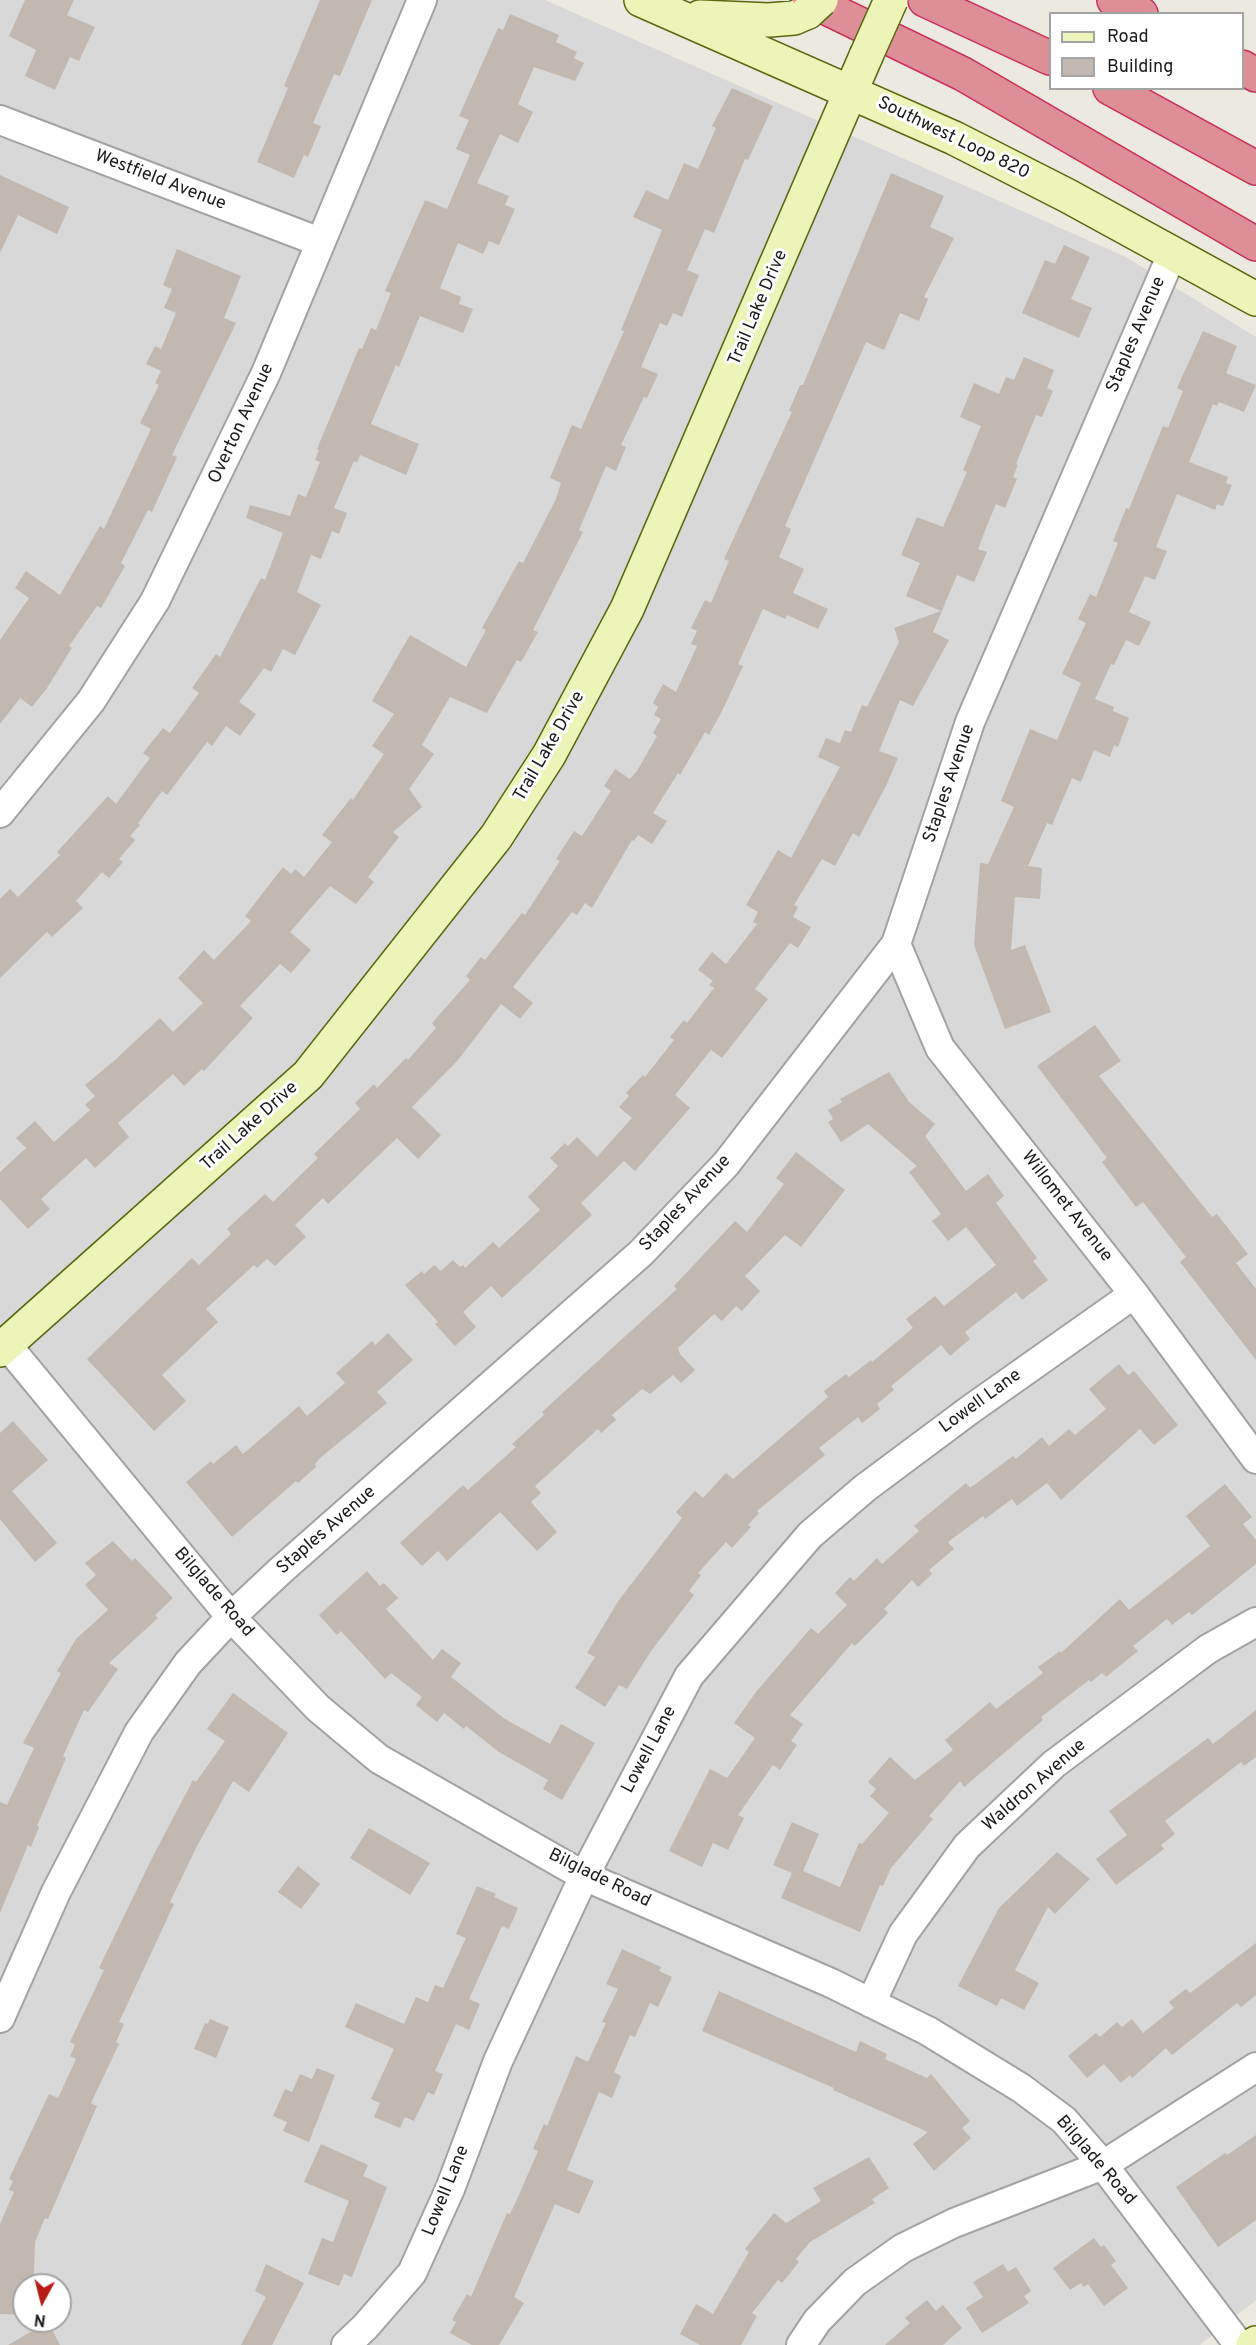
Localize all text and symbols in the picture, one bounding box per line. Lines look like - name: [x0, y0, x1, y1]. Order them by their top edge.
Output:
- legend: [1049, 12, 1244, 90]
- text: Road: [1107, 26, 1149, 49]
- text: Building: [1107, 56, 1173, 79]
- street label: Southwest Loop 820: [873, 93, 1033, 185]
- street label: Westfield Avenue: [91, 146, 229, 216]
- street label: Trail Lake Drive: [725, 247, 793, 369]
- street label: Staples Avenue: [1103, 274, 1171, 396]
- street label: Overton Avenue: [205, 360, 279, 488]
- street label: Trail Lake Drive: [510, 688, 590, 806]
- street label: Staples Avenue: [920, 722, 980, 846]
- street label: Trail Lake Drive: [197, 1078, 303, 1176]
- street label: Willomet Avenue: [1016, 1147, 1116, 1267]
- street label: Staples Avenue: [636, 1151, 736, 1257]
- street label: Lowell Lane: [936, 1365, 1026, 1439]
- street label: Staples Avenue: [273, 1482, 381, 1580]
- street label: Bilglade Road: [168, 1544, 258, 1642]
- street label: Lowell Lane: [618, 1703, 682, 1797]
- street label: Waldron Avenue: [979, 1735, 1091, 1837]
- street label: Bilglade Road: [544, 1845, 654, 1913]
- street label: Bilglade Road: [1050, 2112, 1140, 2210]
- street label: Lowell Lane: [419, 2143, 475, 2239]
- north arrow: [12, 2273, 72, 2333]
- text: N: [33, 2308, 47, 2330]

